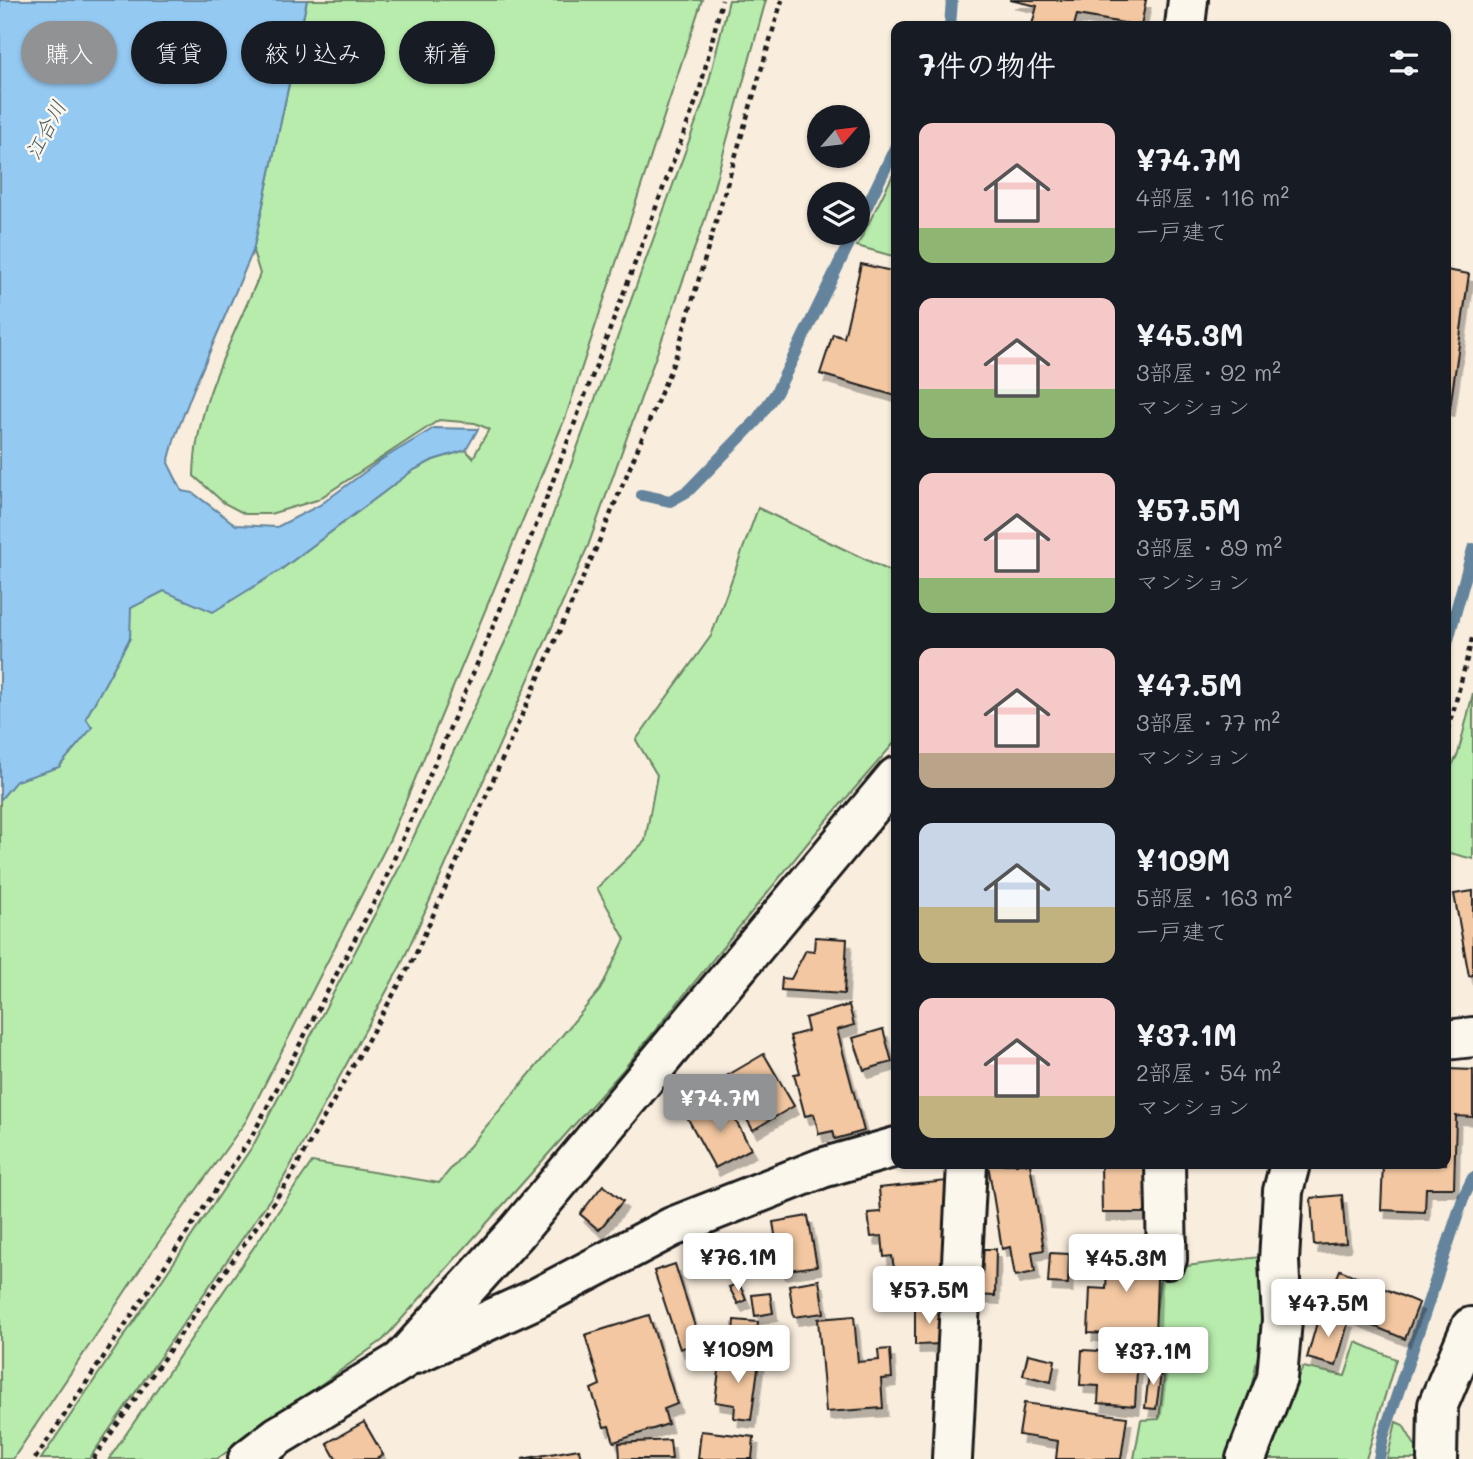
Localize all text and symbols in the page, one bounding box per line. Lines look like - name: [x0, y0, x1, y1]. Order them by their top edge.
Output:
- chip: 購入: [21, 21, 117, 84]
- chip: 賃貸: [131, 21, 227, 84]
- chip: 絞り込み: [241, 21, 385, 84]
- chip: 新着: [399, 21, 495, 84]
- text: 7件の物件: [919, 44, 1056, 84]
- icon: filters: [1385, 44, 1423, 82]
- water label: 江合川: [18, 95, 71, 163]
- north arrow: [807, 105, 870, 168]
- map controls: [807, 105, 870, 245]
- text: ¥74.7M: [1136, 139, 1242, 179]
- icon: home: [975, 151, 1059, 235]
- button: layers: [807, 182, 870, 245]
- text: 4部屋 · 116 m²: [1136, 182, 1289, 212]
- text: 一戸建て: [1136, 216, 1228, 246]
- text: ¥45.3M: [1136, 314, 1244, 354]
- icon: home: [975, 326, 1059, 410]
- text: 3部屋 · 92 m²: [1136, 357, 1281, 387]
- text: マンション: [1136, 391, 1250, 421]
- text: ¥57.5M: [1136, 489, 1241, 529]
- icon: home: [975, 501, 1059, 585]
- text: 3部屋 · 89 m²: [1136, 532, 1282, 562]
- text: マンション: [1136, 566, 1250, 596]
- text: ¥47.5M: [1136, 664, 1242, 704]
- icon: home: [975, 676, 1059, 760]
- text: 3部屋 · 77 m²: [1136, 707, 1280, 737]
- text: マンション: [1136, 741, 1250, 771]
- text: ¥109M: [1136, 839, 1231, 879]
- icon: home: [975, 851, 1059, 935]
- text: 5部屋 · 163 m²: [1136, 882, 1292, 912]
- text: 一戸建て: [1136, 916, 1228, 946]
- text: ¥37.1M: [1136, 1014, 1237, 1054]
- icon: home: [975, 1026, 1059, 1110]
- text: 2部屋 · 54 m²: [1136, 1057, 1281, 1087]
- pin: ¥74.7M: [663, 1074, 777, 1134]
- text: ¥74.7M: [680, 1082, 760, 1112]
- text: マンション: [1136, 1091, 1250, 1121]
- pin: ¥76.1M: [681, 1234, 795, 1293]
- pin: ¥45.3M: [1069, 1234, 1183, 1294]
- text: ¥76.1M: [699, 1241, 777, 1271]
- text: ¥45.3M: [1085, 1242, 1167, 1272]
- pin: ¥57.5M: [872, 1266, 986, 1326]
- text: ¥57.5M: [889, 1274, 969, 1304]
- pin: ¥47.5M: [1271, 1280, 1385, 1339]
- text: ¥47.5M: [1287, 1287, 1369, 1317]
- pin: ¥109M: [689, 1326, 787, 1385]
- pin: ¥37.1M: [1096, 1328, 1210, 1387]
- text: ¥109M: [702, 1333, 774, 1363]
- text: ¥37.1M: [1114, 1335, 1192, 1365]

